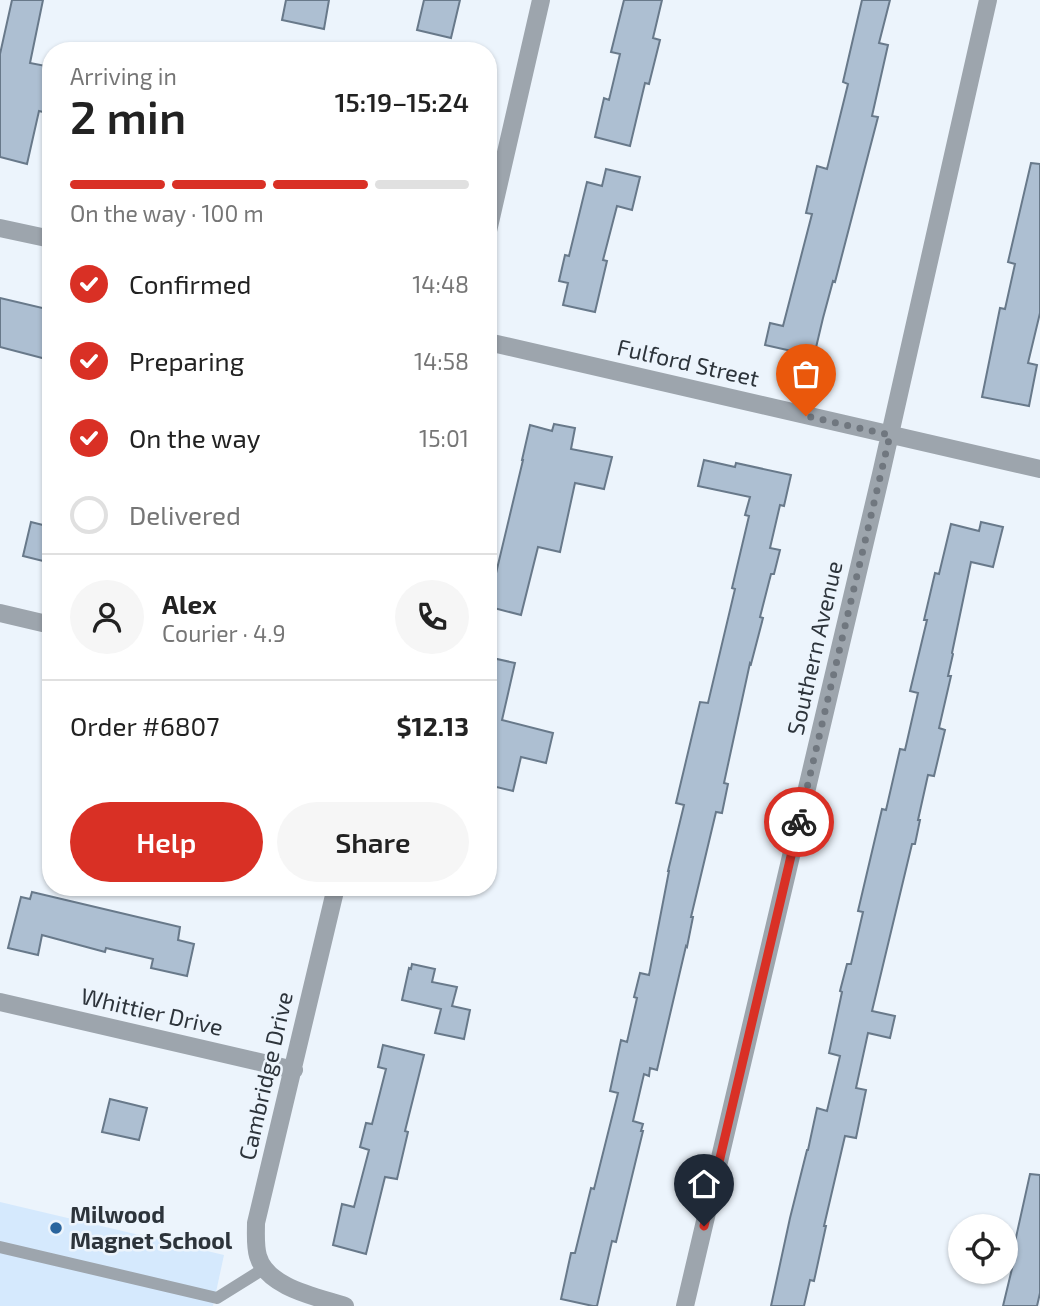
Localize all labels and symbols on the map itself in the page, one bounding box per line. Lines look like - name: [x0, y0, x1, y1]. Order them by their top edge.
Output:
- street label: Fulford Street: [615, 332, 762, 392]
- pin: [776, 344, 836, 416]
- street label: Southern Avenue: [780, 558, 848, 738]
- courier: [764, 787, 834, 857]
- street label: Whittier Drive: [78, 981, 226, 1041]
- street label: Cambridge Drive: [232, 989, 298, 1163]
- pin: [674, 1154, 734, 1226]
- place label: Milwood Magnet School: [70, 1200, 233, 1254]
- marker: Milwood Magnet School: [48, 1220, 64, 1236]

